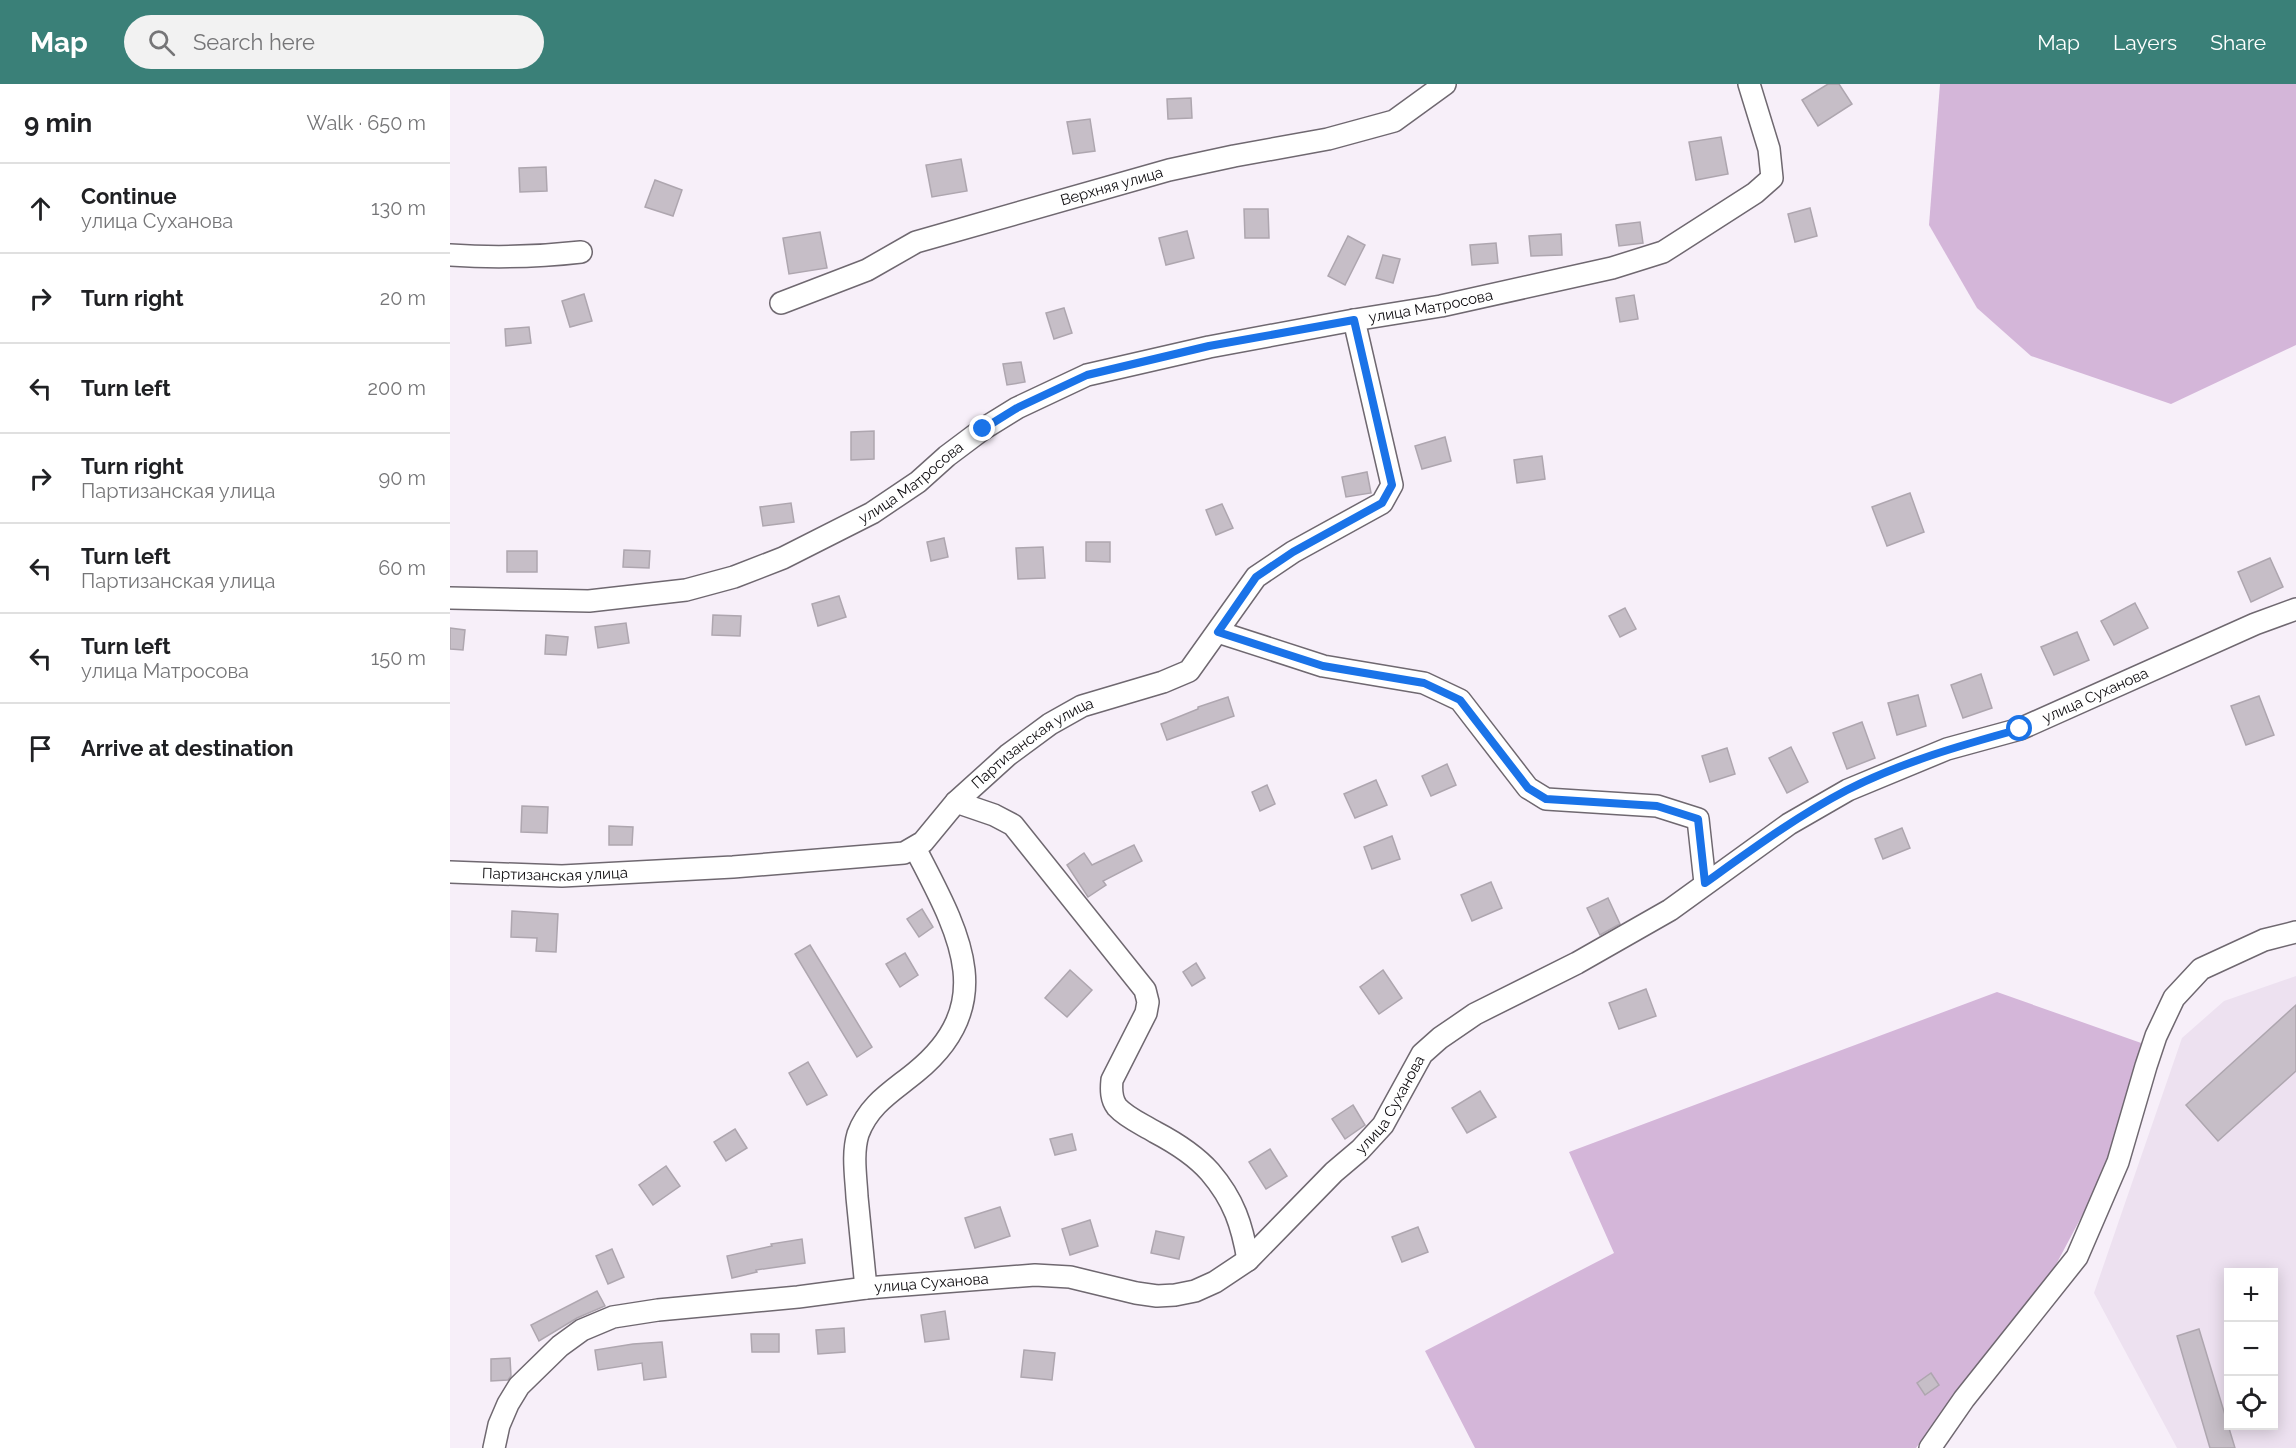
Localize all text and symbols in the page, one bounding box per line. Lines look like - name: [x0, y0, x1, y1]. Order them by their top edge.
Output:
- search box: [124, 15, 544, 69]
- text: Map: [30, 26, 88, 59]
- icon: search: [145, 26, 178, 59]
- text: Search here: [193, 29, 315, 55]
- text: Map: [2037, 30, 2080, 55]
- text: Layers: [2113, 30, 2177, 55]
- text: Share: [2210, 30, 2266, 55]
- text: 9 min: [24, 108, 92, 138]
- text: Walk · 650 m: [307, 111, 426, 135]
- street label: Верхняя улица: [1058, 163, 1165, 209]
- text: Continue: [81, 183, 177, 209]
- icon: ahead: [24, 192, 57, 225]
- text: 130 m: [371, 196, 426, 220]
- text: улица Суханова: [81, 209, 233, 233]
- icon: right: [24, 282, 57, 315]
- text: Turn right: [81, 285, 184, 311]
- text: 20 m: [380, 286, 426, 310]
- street label: улица Матросова: [1367, 286, 1495, 327]
- icon: left: [24, 372, 57, 405]
- text: Turn left: [81, 375, 171, 401]
- text: 200 m: [368, 376, 426, 400]
- route end: [969, 415, 995, 441]
- street label: улица Матросова: [856, 438, 967, 527]
- text: Turn right: [81, 453, 184, 479]
- icon: right: [24, 462, 57, 495]
- text: 90 m: [379, 466, 426, 490]
- text: Партизанская улица: [81, 479, 275, 503]
- text: Turn left: [81, 543, 171, 569]
- icon: left: [24, 552, 57, 585]
- text: 60 m: [378, 556, 426, 580]
- text: Партизанская улица: [81, 569, 275, 593]
- text: Turn left: [81, 633, 171, 659]
- icon: left: [24, 642, 57, 675]
- text: 150 m: [371, 646, 426, 670]
- text: улица Матросова: [81, 659, 249, 683]
- street label: улица Суханова: [2039, 664, 2151, 727]
- street label: Партизанская улица: [968, 694, 1095, 792]
- route start: [2006, 715, 2032, 741]
- icon: arrive: [24, 732, 57, 765]
- text: Arrive at destination: [81, 735, 294, 761]
- street label: Партизанская улица: [482, 864, 628, 885]
- street label: улица Суханова: [1352, 1052, 1428, 1158]
- map controls: [2224, 1268, 2278, 1430]
- button: +: [2224, 1268, 2278, 1322]
- street label: улица Суханова: [874, 1270, 989, 1296]
- button: −: [2224, 1322, 2278, 1376]
- button: locate: [2224, 1376, 2278, 1430]

